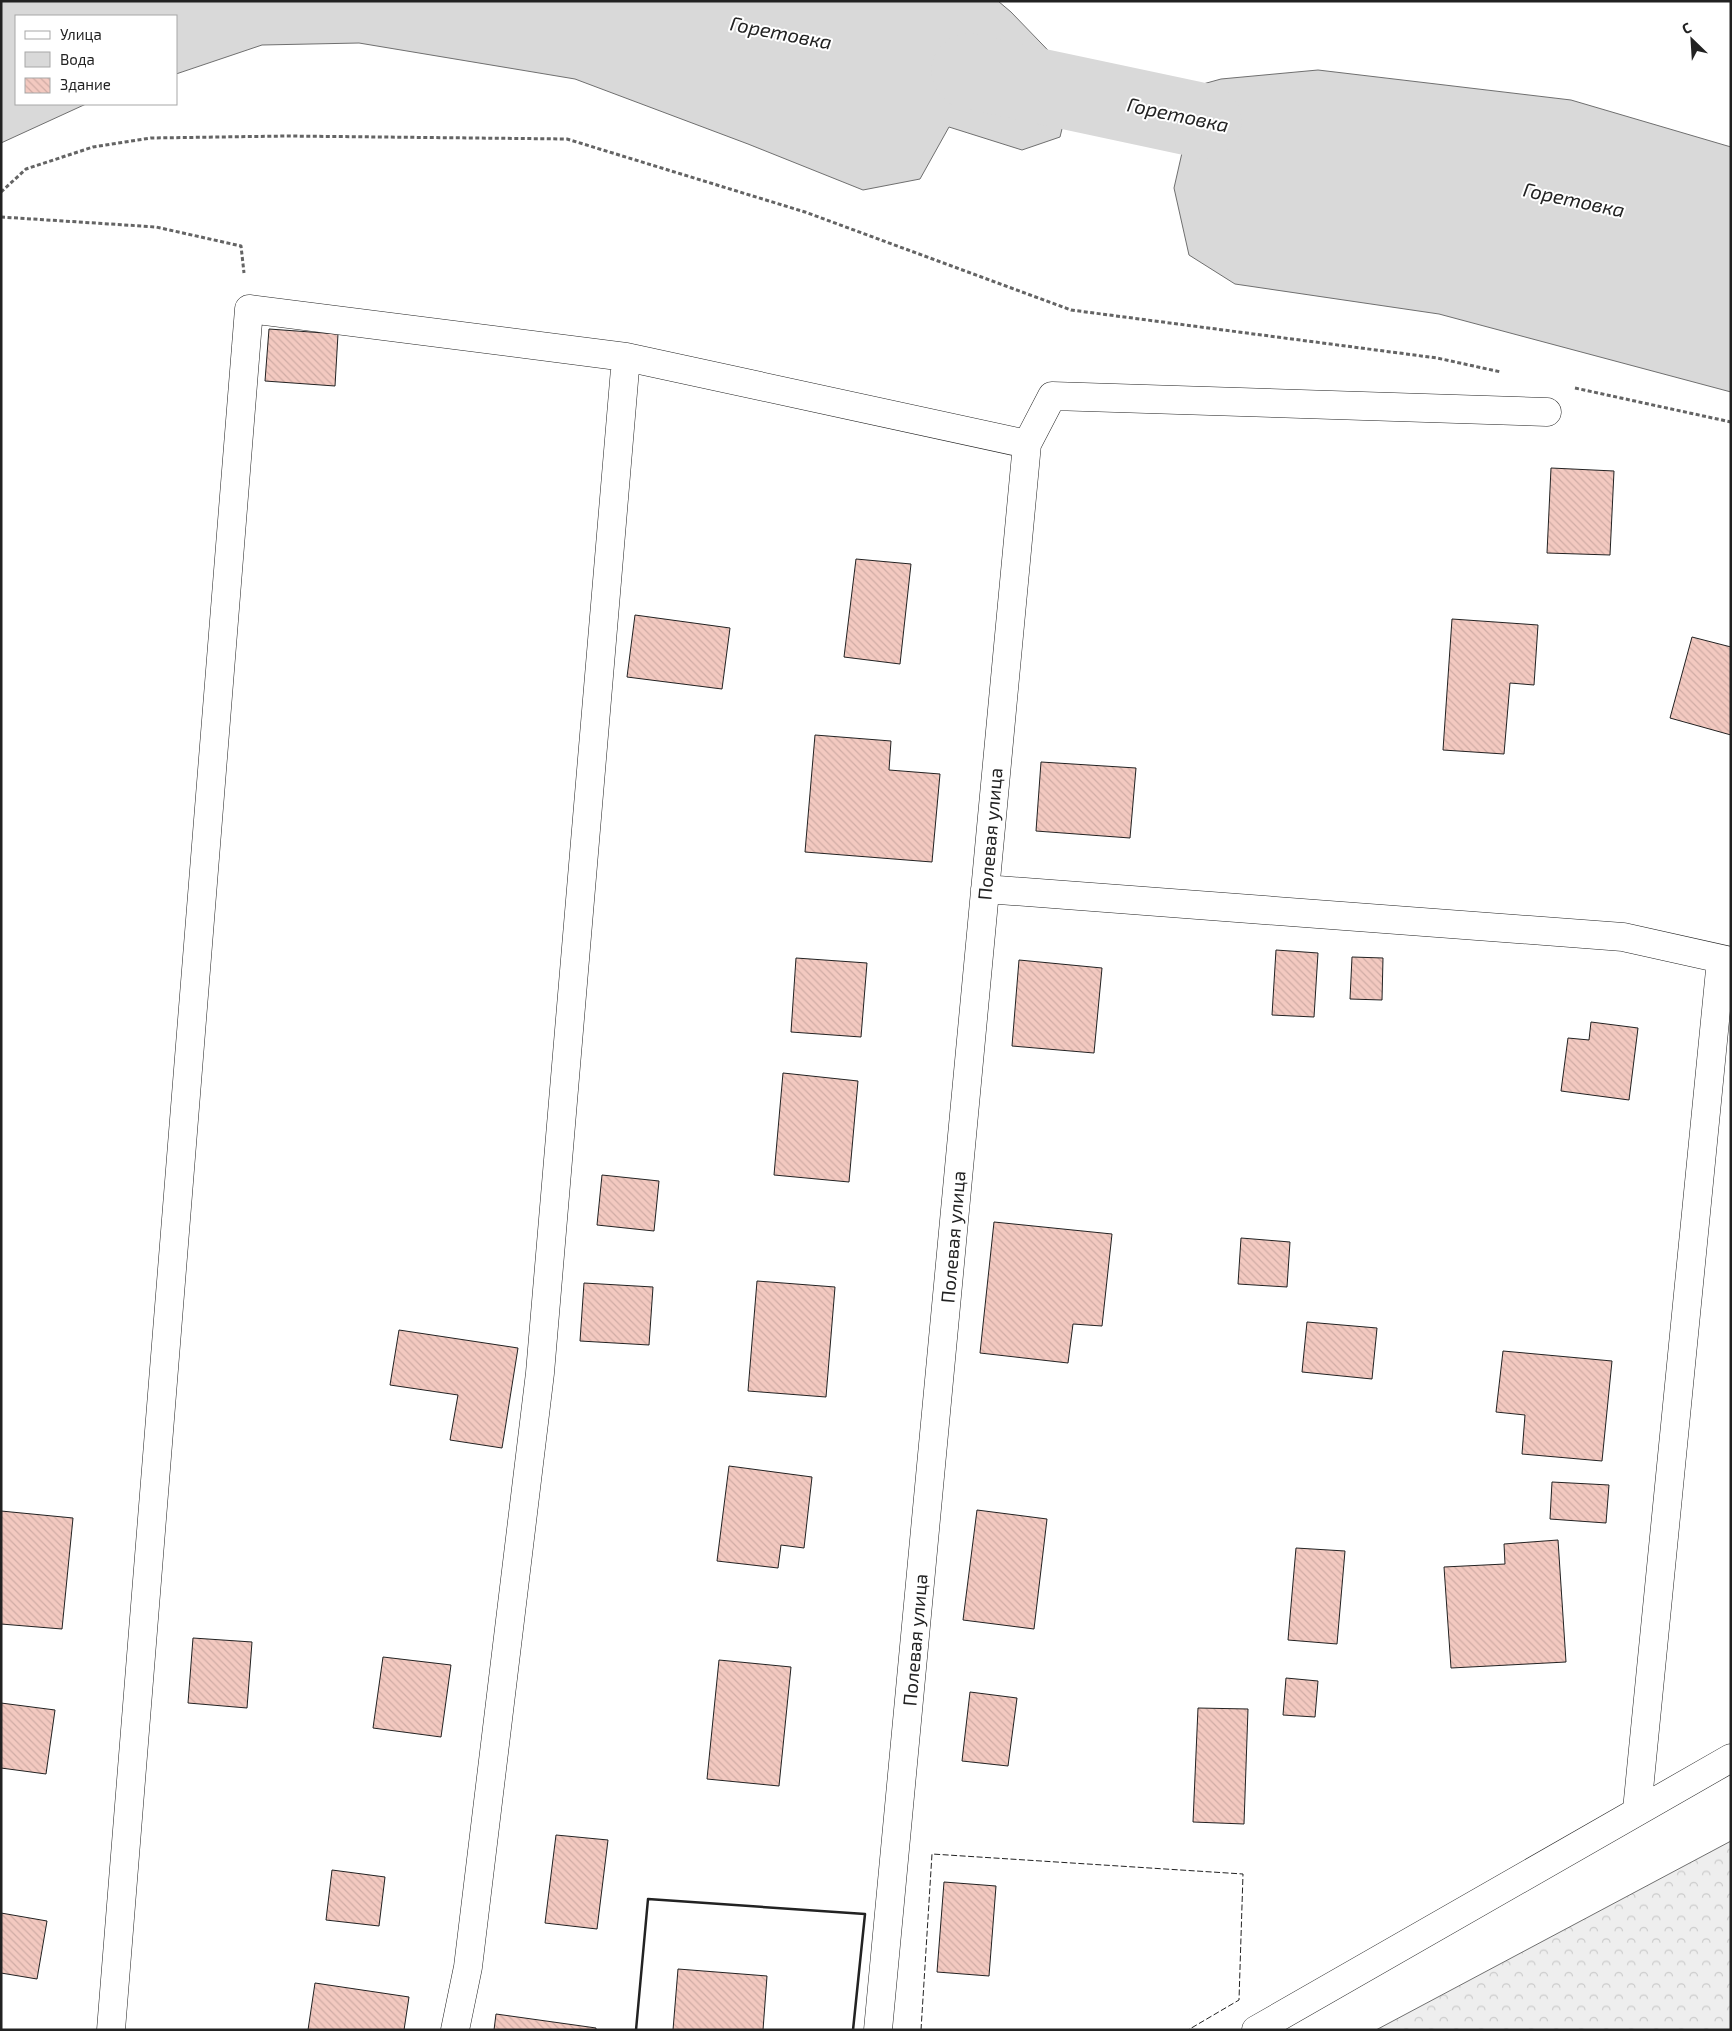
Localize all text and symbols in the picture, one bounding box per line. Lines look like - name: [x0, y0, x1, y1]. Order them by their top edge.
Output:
- water label: Горетовка: [728, 10, 834, 54]
- legend: [15, 15, 178, 105]
- north arrow: [1667, 15, 1717, 65]
- text: С: [1679, 18, 1694, 37]
- text: Улица: [60, 25, 102, 43]
- text: Вода: [60, 50, 95, 68]
- text: Здание: [60, 75, 111, 93]
- water label: Горетовка: [1125, 92, 1231, 136]
- water label: Горетовка: [1521, 177, 1627, 221]
- street label: Полевая улица: [972, 767, 1008, 901]
- street label: Полевая улица: [935, 1170, 971, 1304]
- street label: Полевая улица: [897, 1573, 933, 1707]

